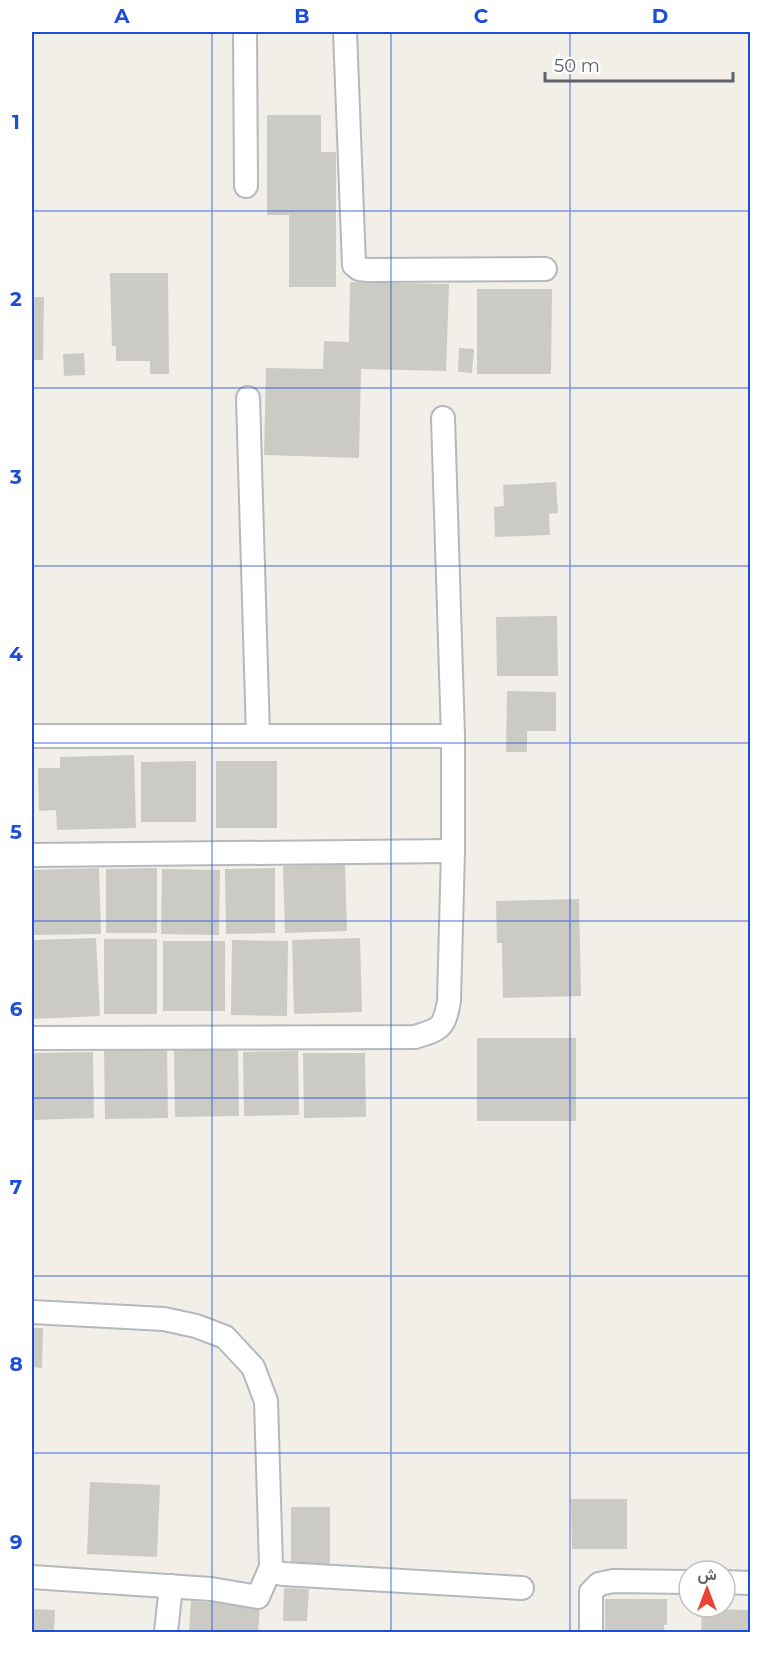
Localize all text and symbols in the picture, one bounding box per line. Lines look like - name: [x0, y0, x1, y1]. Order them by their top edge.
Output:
- text: A: [113, 4, 130, 28]
- text: B: [294, 4, 310, 28]
- text: C: [474, 4, 489, 28]
- text: D: [652, 4, 668, 28]
- scale bar: [545, 45, 732, 83]
- text: 50 m: [554, 55, 600, 77]
- text: 1: [12, 110, 20, 134]
- text: 2: [10, 287, 22, 311]
- text: 3: [9, 465, 22, 489]
- text: 4: [9, 642, 23, 666]
- text: 5: [10, 820, 22, 844]
- text: 6: [10, 997, 23, 1021]
- text: 7: [10, 1175, 22, 1199]
- text: 8: [9, 1352, 23, 1376]
- text: 9: [10, 1530, 22, 1554]
- north arrow: [677, 1559, 737, 1619]
- text: ش: [697, 1565, 717, 1584]

